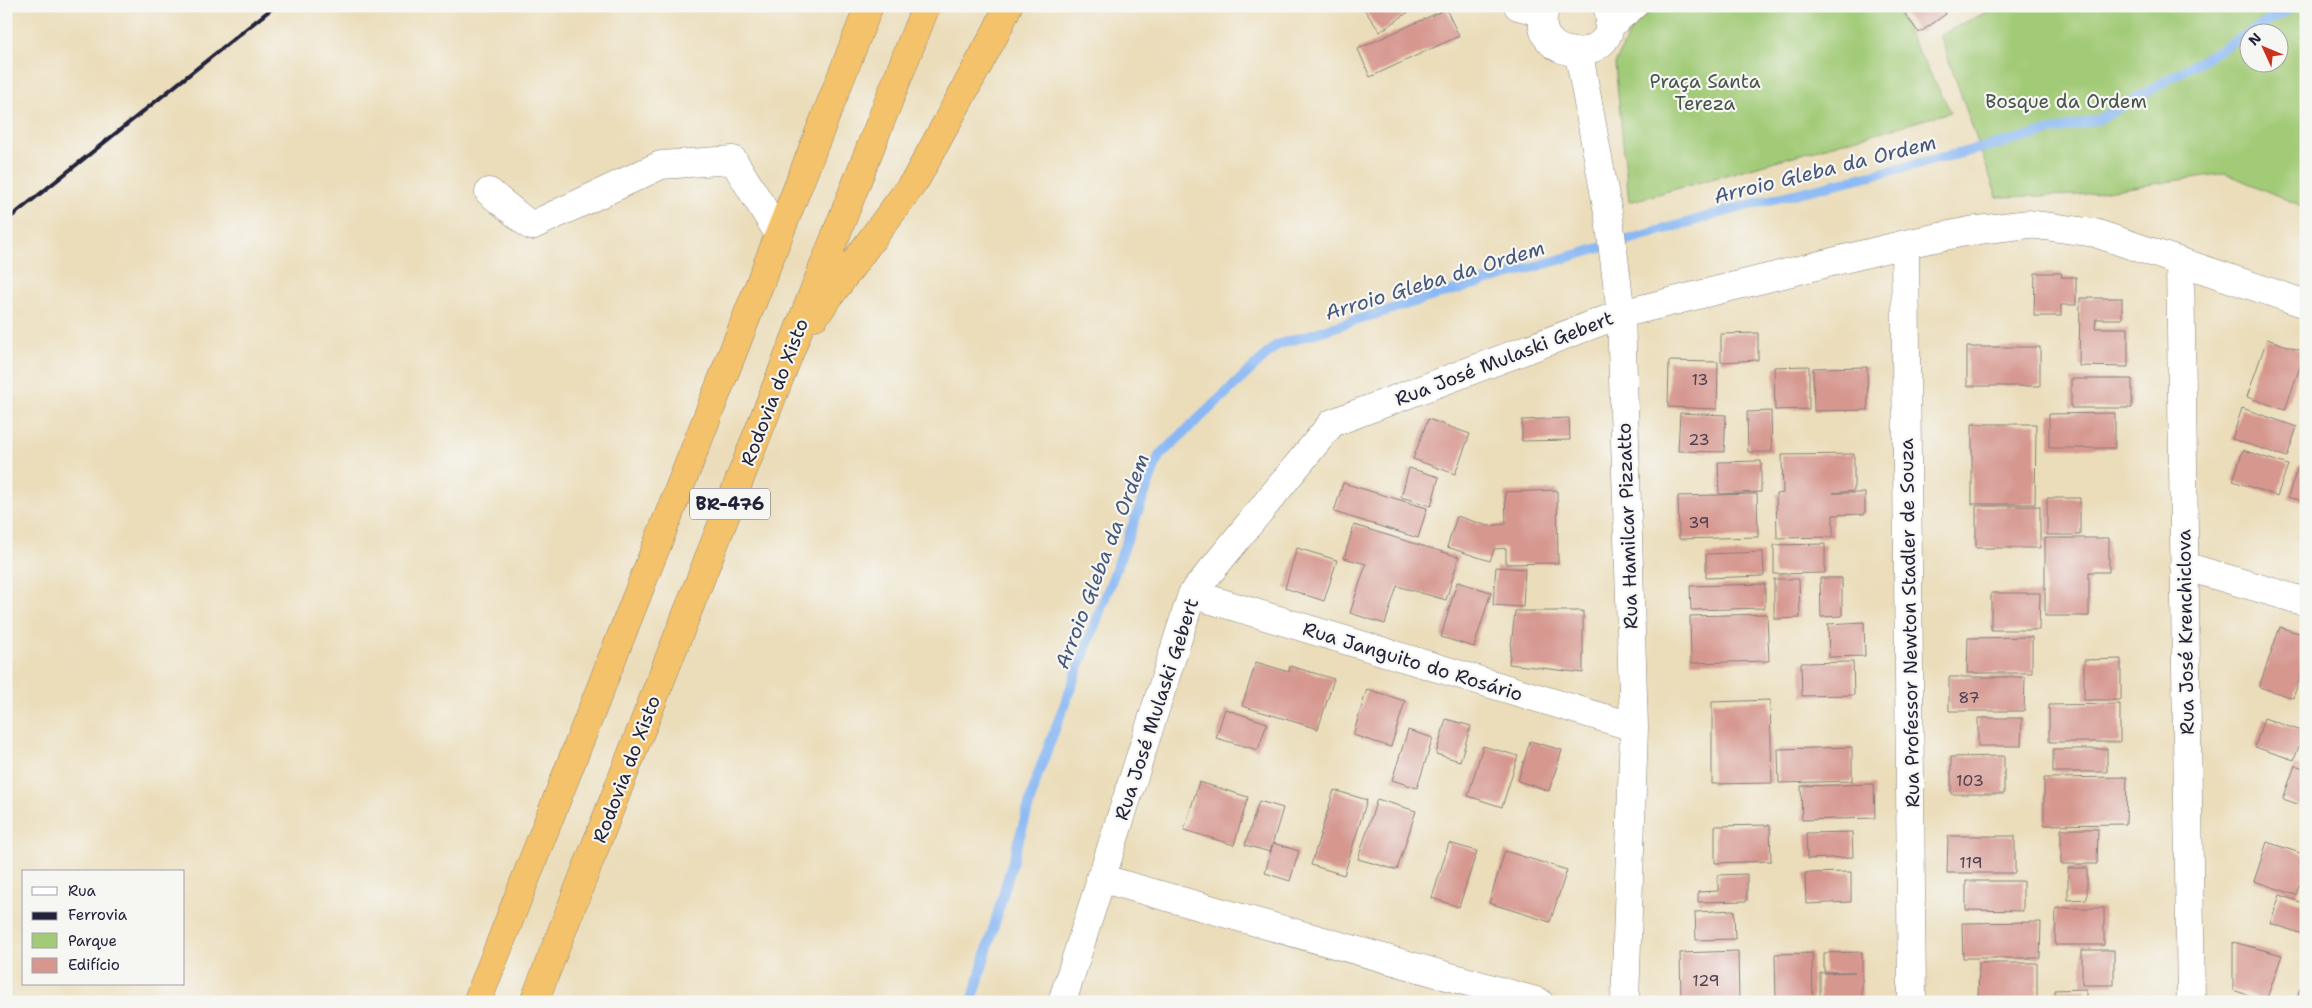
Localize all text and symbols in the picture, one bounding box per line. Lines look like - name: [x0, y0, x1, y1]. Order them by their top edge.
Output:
- north arrow: [2240, 22, 2290, 72]
- text: N: [2244, 29, 2265, 49]
- park label: Praça Santa Tereza: [1650, 69, 1761, 116]
- park label: Bosque da Ordem: [1985, 89, 2147, 114]
- water label: Arroio Gleba da Ordem: [1711, 129, 1939, 209]
- water label: Arroio Gleba da Ordem: [1322, 234, 1548, 326]
- street label: Rua José Mulaski Gebert: [1391, 305, 1617, 412]
- street label: Rodovia do Xisto: [735, 315, 814, 469]
- house number: 13: [1691, 369, 1709, 390]
- street label: Rua Hamilcar Pizzatto: [1611, 422, 1644, 630]
- house number: 23: [1688, 429, 1710, 450]
- street label: Rua Professor Newton Stadler de Souza: [1894, 438, 1925, 808]
- water label: Arroio Gleba da Ordem: [1049, 450, 1155, 672]
- road number: BR-476: [690, 488, 770, 520]
- house number: 39: [1688, 512, 1710, 533]
- street label: Rua José Krenchiclova: [2171, 529, 2200, 735]
- street label: Rua José Mulaski Gebert: [1109, 595, 1204, 823]
- street label: Rua Janguito do Rosário: [1300, 616, 1526, 707]
- house number: 87: [1958, 687, 1980, 708]
- street label: Rodovia do Xisto: [587, 692, 666, 846]
- house number: 103: [1956, 770, 1984, 791]
- house number: 119: [1959, 852, 1983, 873]
- legend: [22, 870, 185, 986]
- text: Rua: [68, 881, 97, 901]
- text: Ferrovia: [68, 905, 128, 925]
- text: Parque: [68, 931, 117, 951]
- text: Edifício: [68, 955, 120, 975]
- house number: 129: [1692, 970, 1720, 991]

